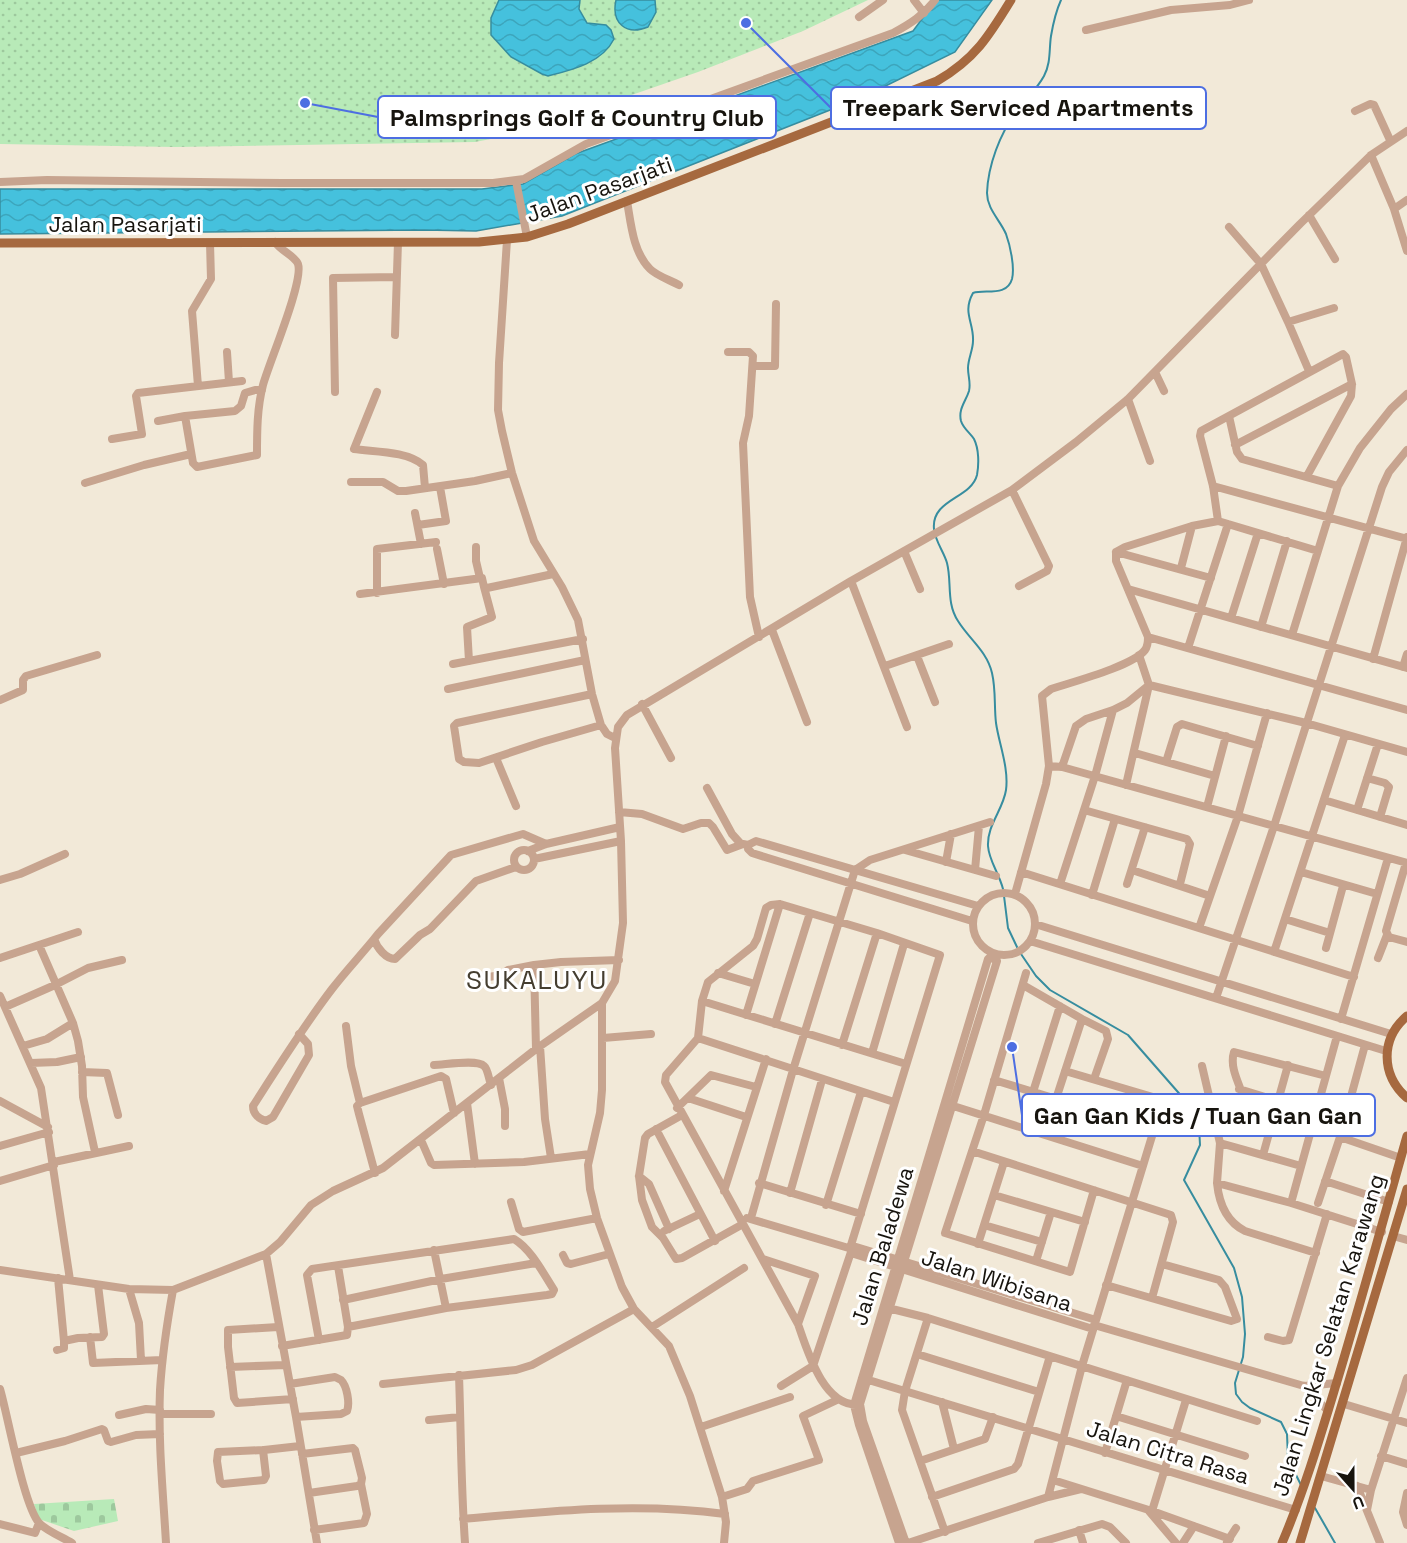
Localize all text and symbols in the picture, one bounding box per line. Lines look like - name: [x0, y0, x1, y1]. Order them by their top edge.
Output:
- callout: Treepark Serviced Apartments: [831, 87, 1206, 129]
- text: Treepark Serviced Apartments: [842, 92, 1194, 123]
- callout: Palmsprings Golf & Country Club: [378, 96, 776, 138]
- text: Palmsprings Golf & Country Club: [390, 102, 764, 133]
- street label: Jalan Pasarjati: [522, 150, 676, 228]
- street label: Jalan Pasarjati: [48, 210, 202, 238]
- district label: SUKALUYU: [466, 963, 608, 997]
- callout: Gan Gan Kids / Tuan Gan Gan: [1022, 1094, 1375, 1136]
- text: Gan Gan Kids / Tuan Gan Gan: [1034, 1100, 1362, 1131]
- street label: Jalan Baladewa: [845, 1163, 920, 1329]
- street label: Jalan Lingkar Selatan Karawang: [1266, 1171, 1390, 1499]
- street label: Jalan Wibisana: [918, 1242, 1076, 1318]
- street label: Jalan Citra Rasa: [1083, 1414, 1253, 1490]
- north arrow: [1323, 1459, 1383, 1519]
- text: U: [1349, 1491, 1367, 1514]

